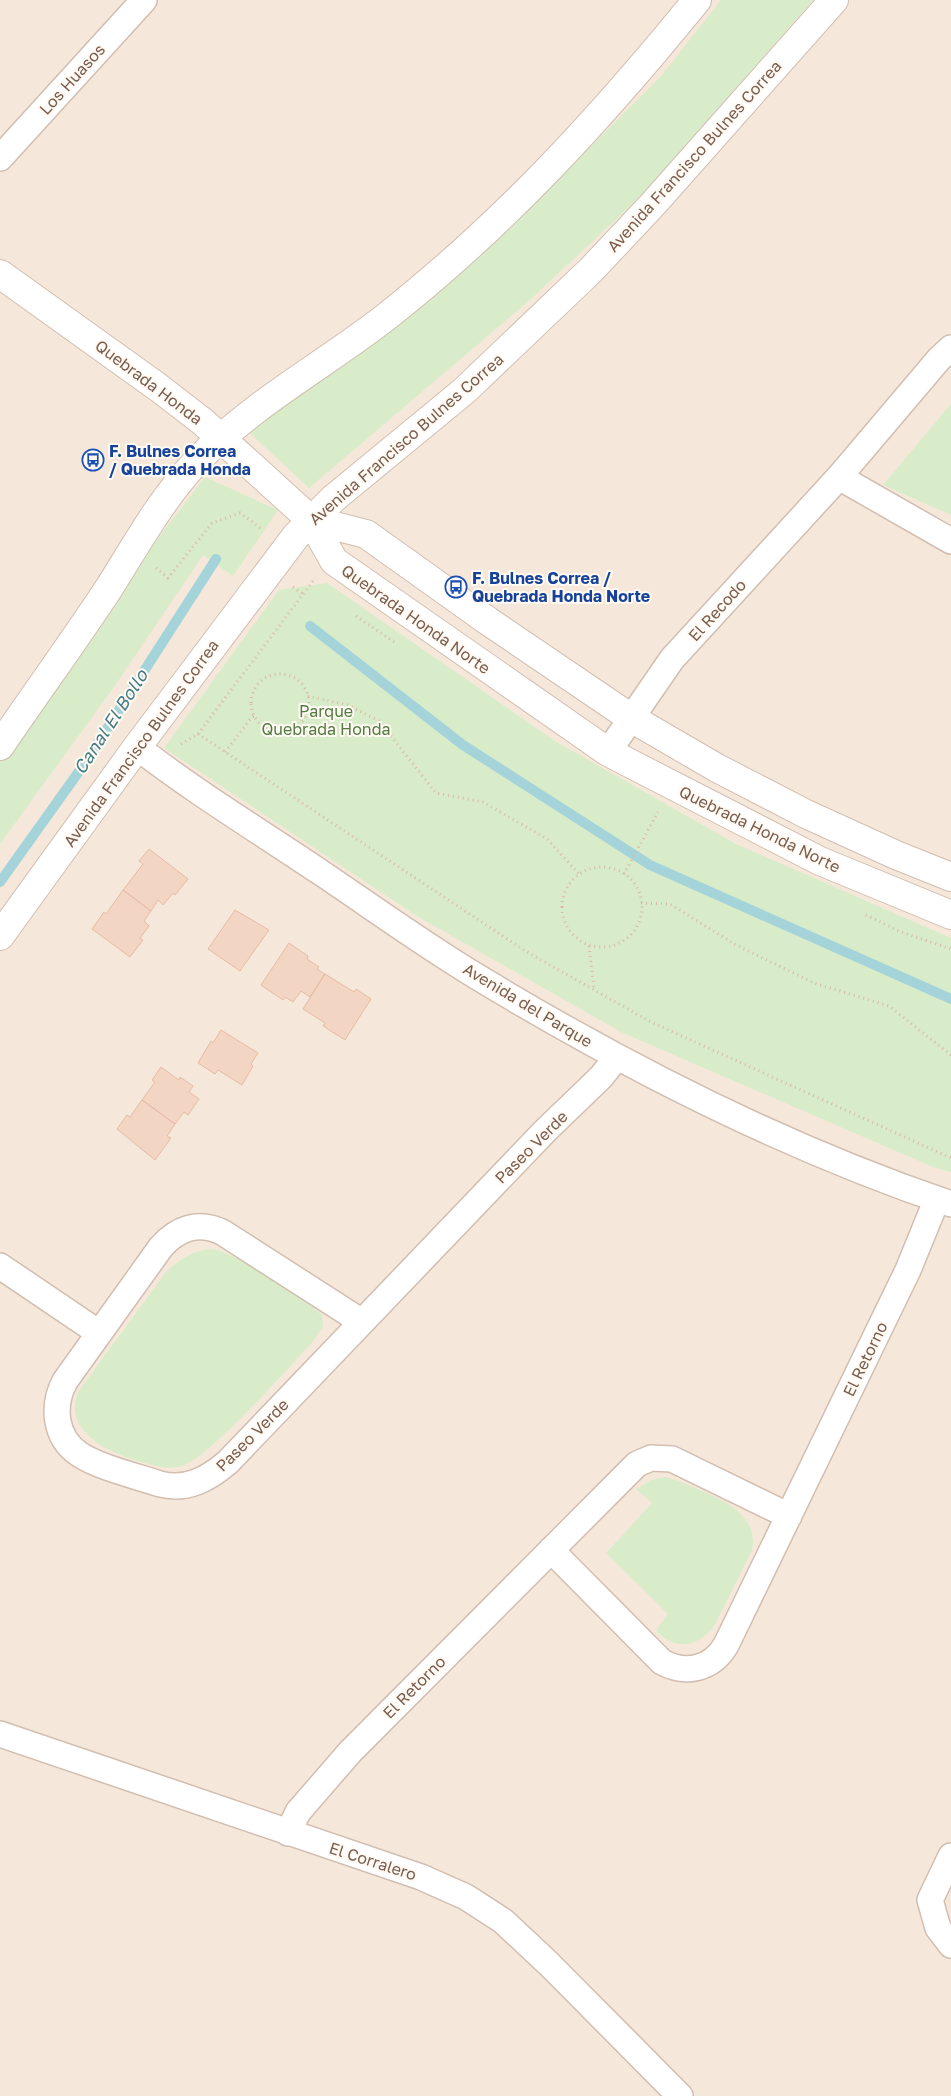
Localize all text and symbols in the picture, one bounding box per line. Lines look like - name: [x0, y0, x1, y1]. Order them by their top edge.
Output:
- street label: Los Huasos: [35, 39, 109, 119]
- street label: Avenida Francisco Bulnes Correa: [603, 56, 785, 256]
- street label: Quebrada Honda: [91, 335, 207, 429]
- street label: Avenida Francisco Bulnes Correa: [305, 349, 507, 529]
- place label: F. Bulnes Correa / Quebrada Honda: [109, 441, 251, 479]
- bus stop icon: F. Bulnes Correa / Quebrada Honda: [81, 448, 105, 472]
- street label: Quebrada Honda Norte: [338, 560, 494, 678]
- place label: F. Bulnes Correa / Quebrada Honda Norte: [472, 568, 650, 606]
- bus stop icon: F. Bulnes Correa / Quebrada Honda Norte: [444, 575, 468, 599]
- street label: El Recodo: [684, 575, 750, 645]
- street label: Avenida Francisco Bulnes Correa: [59, 636, 223, 850]
- water label: Canal El Bollo: [68, 664, 153, 778]
- park label: Parque Quebrada Honda: [261, 701, 391, 739]
- street label: Quebrada Honda Norte: [676, 781, 844, 877]
- street label: Avenida del Parque: [460, 959, 596, 1051]
- street label: Paseo Verde: [490, 1106, 572, 1188]
- street label: El Retorno: [838, 1318, 892, 1400]
- street label: Paseo Verde: [211, 1394, 293, 1476]
- street label: El Retorno: [378, 1651, 450, 1723]
- street label: El Corralero: [327, 1837, 419, 1885]

